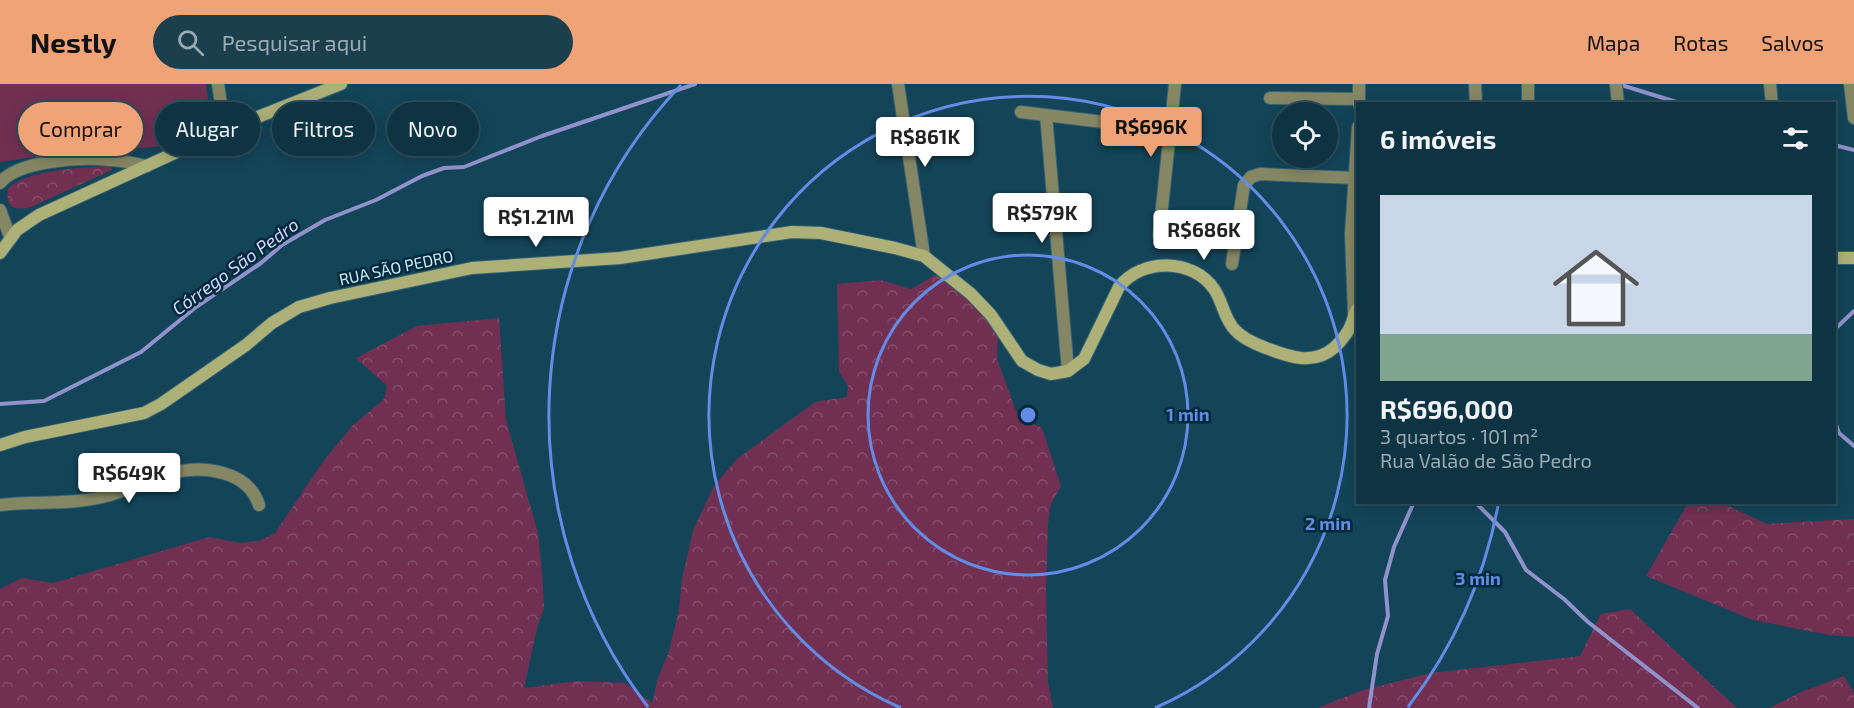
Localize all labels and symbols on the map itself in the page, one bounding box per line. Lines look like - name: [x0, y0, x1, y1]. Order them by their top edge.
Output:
- pin: R$696K: [1102, 107, 1200, 158]
- pin: R$861K: [876, 117, 974, 168]
- pin: R$579K: [993, 193, 1091, 244]
- pin: R$1.21M: [481, 197, 591, 248]
- pin: R$686K: [1155, 210, 1253, 261]
- water label: Córrego São Pedro: [168, 213, 302, 319]
- street label: RUA SÃO PEDRO: [337, 246, 455, 288]
- text: 1 min: [1166, 403, 1210, 425]
- centre of rings: [1018, 405, 1038, 425]
- pin: R$649K: [80, 453, 178, 504]
- text: 2 min: [1305, 512, 1351, 534]
- text: 3 min: [1455, 567, 1501, 589]

